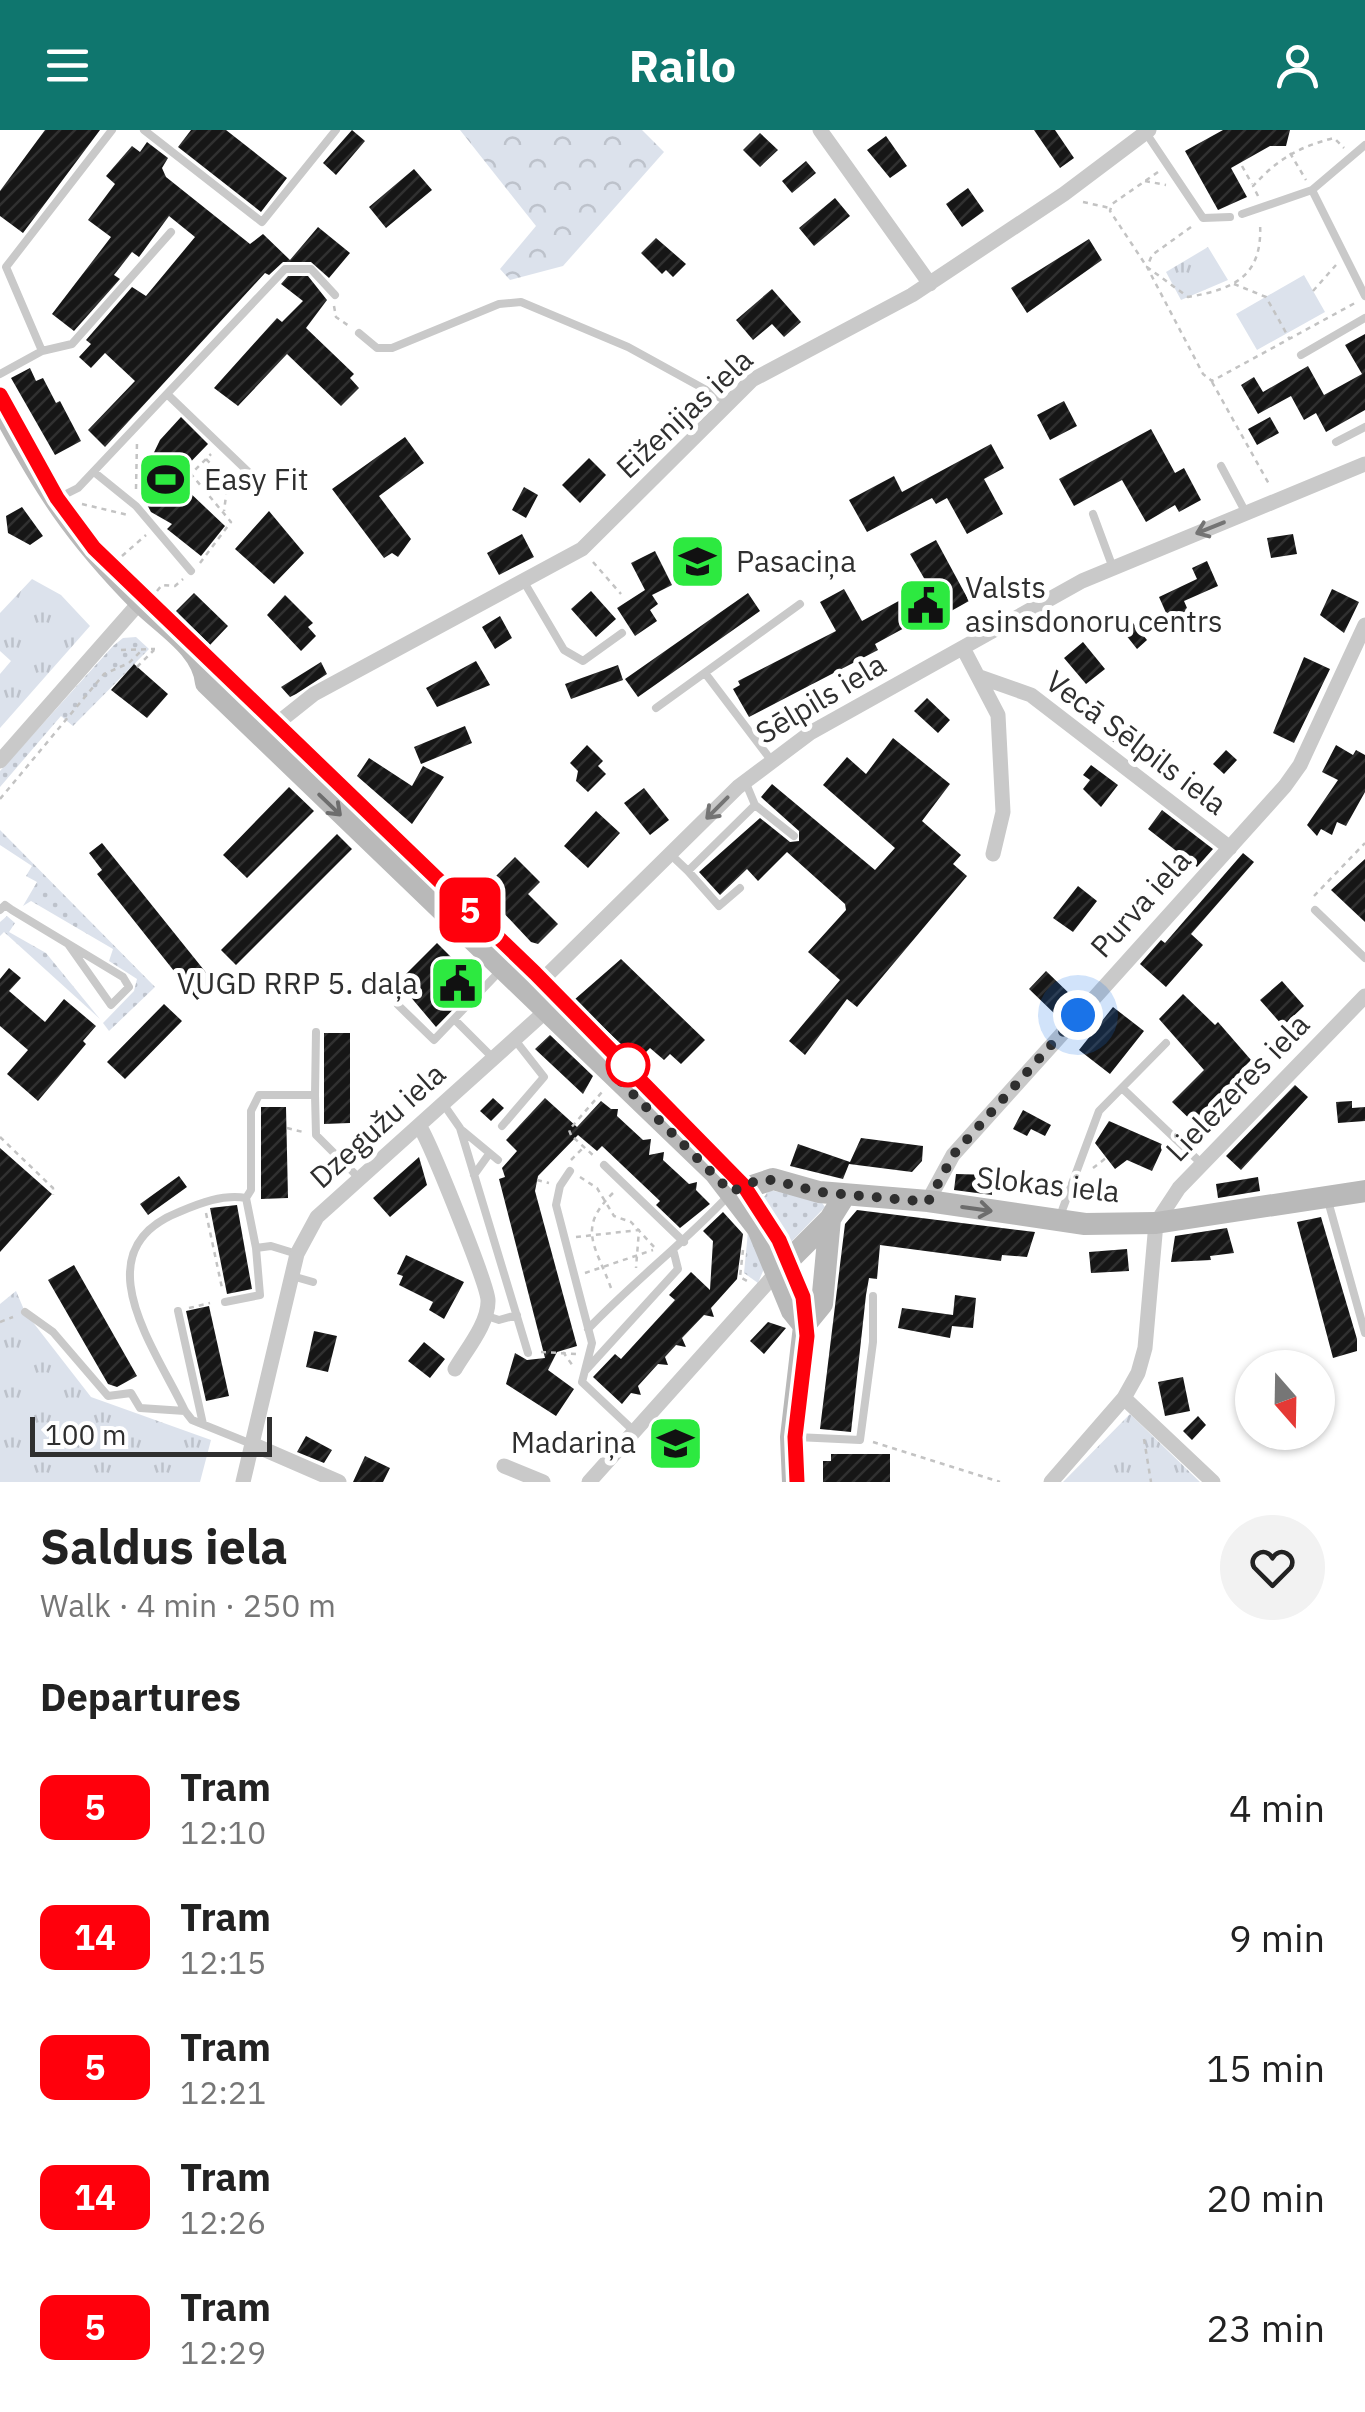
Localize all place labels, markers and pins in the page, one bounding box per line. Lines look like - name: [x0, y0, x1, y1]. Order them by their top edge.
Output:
- sports icon: Easy Fit: [135, 450, 195, 510]
- place label: Easy Fit: [204, 459, 308, 498]
- school or university icon: Pasaciņa: [667, 532, 727, 592]
- place label: Pasaciņa: [736, 541, 856, 580]
- place label: Valsts asinsdonoru centrs: [965, 567, 1223, 640]
- public building icon: Valsts asinsdonoru centrs: [896, 575, 956, 635]
- public building icon: VUGD RRP 5. daļa: [427, 954, 487, 1014]
- place label: VUGD RRP 5. daļa: [177, 963, 418, 1002]
- unlabelled marker: [607, 1044, 649, 1086]
- school or university icon: Madariņa: [645, 1413, 705, 1473]
- place label: Madariņa: [511, 1422, 636, 1461]

